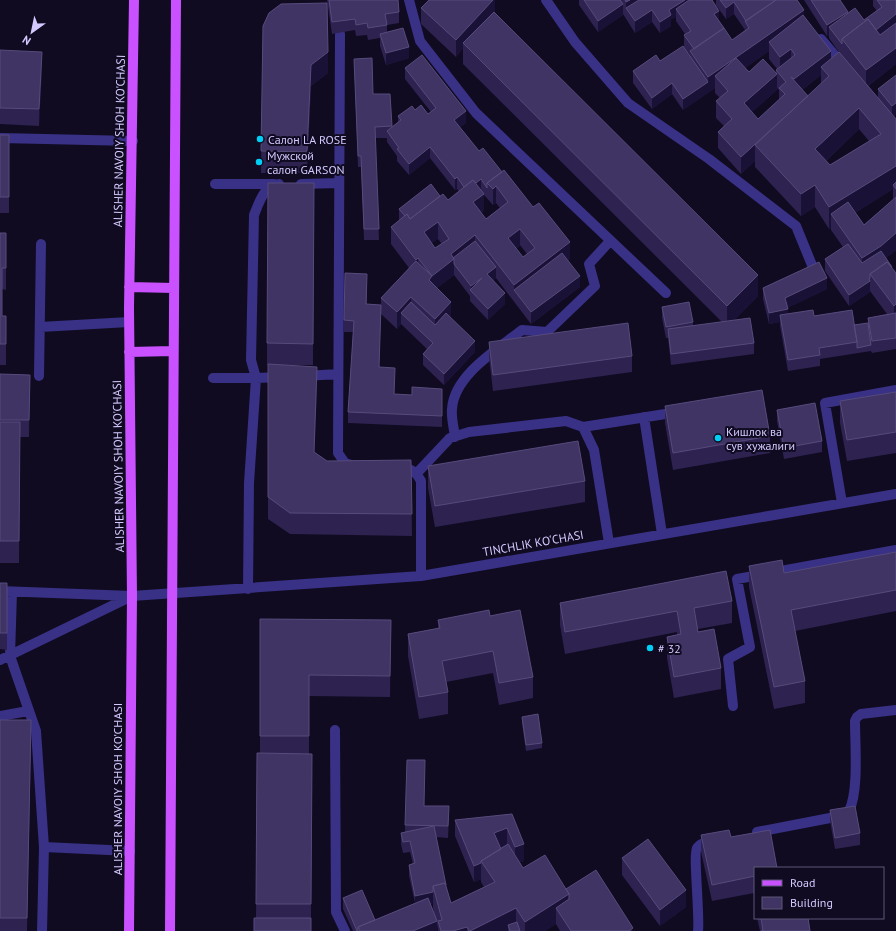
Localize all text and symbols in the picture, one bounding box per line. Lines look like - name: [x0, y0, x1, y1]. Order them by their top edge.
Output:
- north arrow: [12, 12, 52, 52]
- text: N: [20, 33, 33, 48]
- street label: ALISHER NAVOIY SHOH KO'CHASI: [110, 55, 128, 227]
- place label: Салон LA ROSE: [268, 132, 347, 147]
- marker: Салон LA ROSE: [255, 134, 265, 144]
- place label: Мужской салон GARSON: [267, 148, 345, 177]
- marker: Мужской салон GARSON: [254, 157, 264, 167]
- street label: ALISHER NAVOIY SHOH KO'CHASI: [109, 380, 127, 552]
- place label: Кишлок ва сув хужалиги: [726, 424, 795, 453]
- marker: Кишлок ва сув хужалиги: [713, 433, 723, 443]
- street label: TINCHLIK KО‘CHASI: [481, 527, 585, 559]
- place label: # 32: [658, 641, 681, 656]
- marker: # 32: [645, 643, 655, 653]
- street label: ALISHER NAVOIY SHOH KO'CHASI: [110, 703, 125, 875]
- legend: [754, 867, 884, 919]
- text: Road: [790, 875, 815, 890]
- text: Building: [790, 895, 833, 910]

